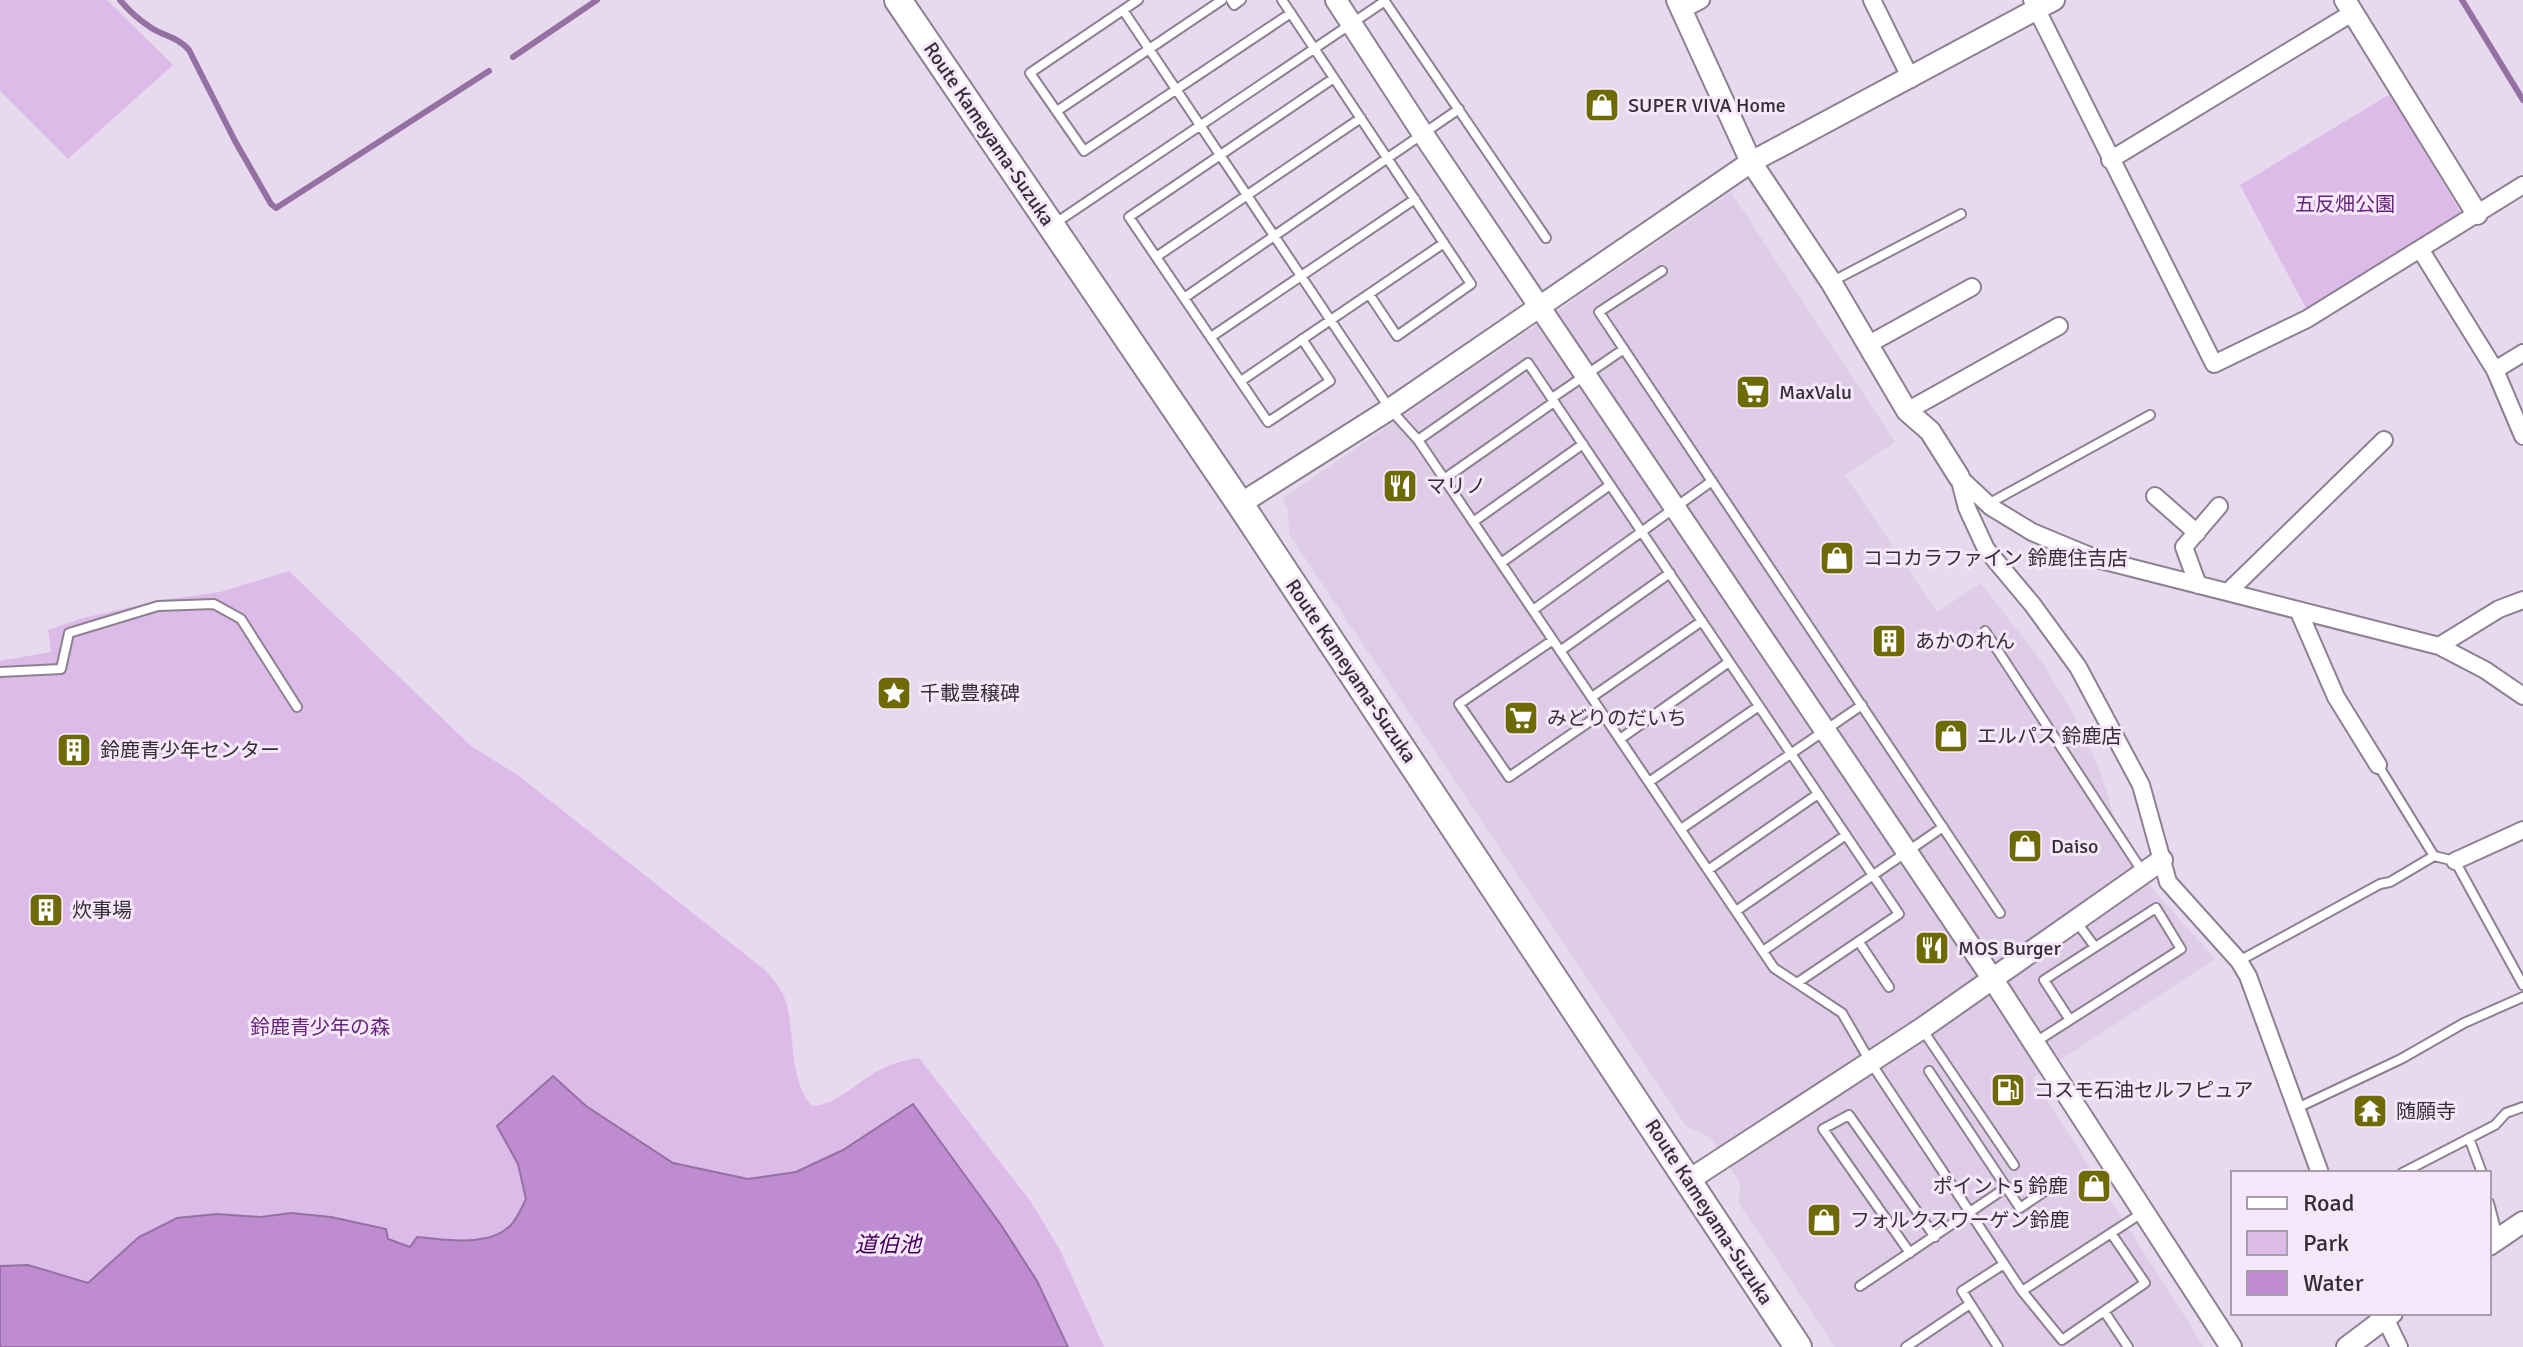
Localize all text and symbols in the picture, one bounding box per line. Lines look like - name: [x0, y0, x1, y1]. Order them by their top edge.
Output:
- street label: Route Kameyama-Suzuka: [918, 37, 1060, 231]
- shop icon: SUPER VIVA Home: [1583, 86, 1621, 124]
- place label: SUPER VIVA Home: [1628, 93, 1786, 118]
- park label: 五反畑公園: [2295, 192, 2395, 217]
- supermarket icon: MaxValu: [1734, 373, 1772, 411]
- place label: MaxValu: [1779, 380, 1852, 405]
- restaurant icon: マリノ: [1381, 467, 1419, 505]
- place label: マリノ: [1426, 474, 1486, 499]
- shop icon: ココカラファイン 鈴鹿住吉店: [1818, 539, 1856, 577]
- place label: ココカラファイン 鈴鹿住吉店: [1863, 546, 2127, 571]
- street label: Route Kameyama-Suzuka: [1280, 574, 1422, 768]
- building icon: あかのれん: [1870, 622, 1908, 660]
- place label: あかのれん: [1915, 629, 2015, 654]
- place icon: 千載豊穣碑: [875, 674, 913, 712]
- place label: 千載豊穣碑: [920, 681, 1020, 706]
- supermarket icon: みどりのだいち: [1502, 699, 1540, 737]
- place label: みどりのだいち: [1547, 706, 1687, 731]
- shop icon: エルパス 鈴鹿店: [1932, 717, 1970, 755]
- place label: エルパス 鈴鹿店: [1977, 724, 2121, 749]
- building icon: 鈴鹿青少年センター: [55, 731, 93, 769]
- place label: 鈴鹿青少年センター: [100, 738, 280, 763]
- shop icon: Daiso: [2006, 827, 2044, 865]
- place label: Daiso: [2051, 834, 2099, 859]
- building icon: 炊事場: [27, 891, 65, 929]
- place label: 炊事場: [72, 898, 132, 923]
- restaurant icon: MOS Burger: [1913, 929, 1951, 967]
- place label: MOS Burger: [1958, 936, 2062, 961]
- park label: 鈴鹿青少年の森: [250, 1015, 390, 1040]
- fuel station icon: コスモ石油セルフピュア: [1989, 1071, 2027, 1109]
- place label: コスモ石油セルフピュア: [2034, 1078, 2254, 1103]
- temple icon: 随願寺: [2351, 1092, 2389, 1130]
- place label: 随願寺: [2396, 1099, 2456, 1124]
- street label: Route Kameyama-Suzuka: [1640, 1114, 1778, 1310]
- shop icon: ポイント5 鈴鹿: [2075, 1167, 2113, 1205]
- legend: [2231, 1171, 2491, 1315]
- place label: ポイント5 鈴鹿: [1933, 1174, 2068, 1199]
- text: Road: [2303, 1188, 2354, 1218]
- shop icon: フォルクスワーゲン鈴鹿: [1805, 1201, 1843, 1239]
- place label: フォルクスワーゲン鈴鹿: [1850, 1208, 2069, 1233]
- text: Park: [2303, 1228, 2349, 1258]
- water label: 道伯池: [855, 1231, 923, 1258]
- text: Water: [2303, 1268, 2364, 1298]

